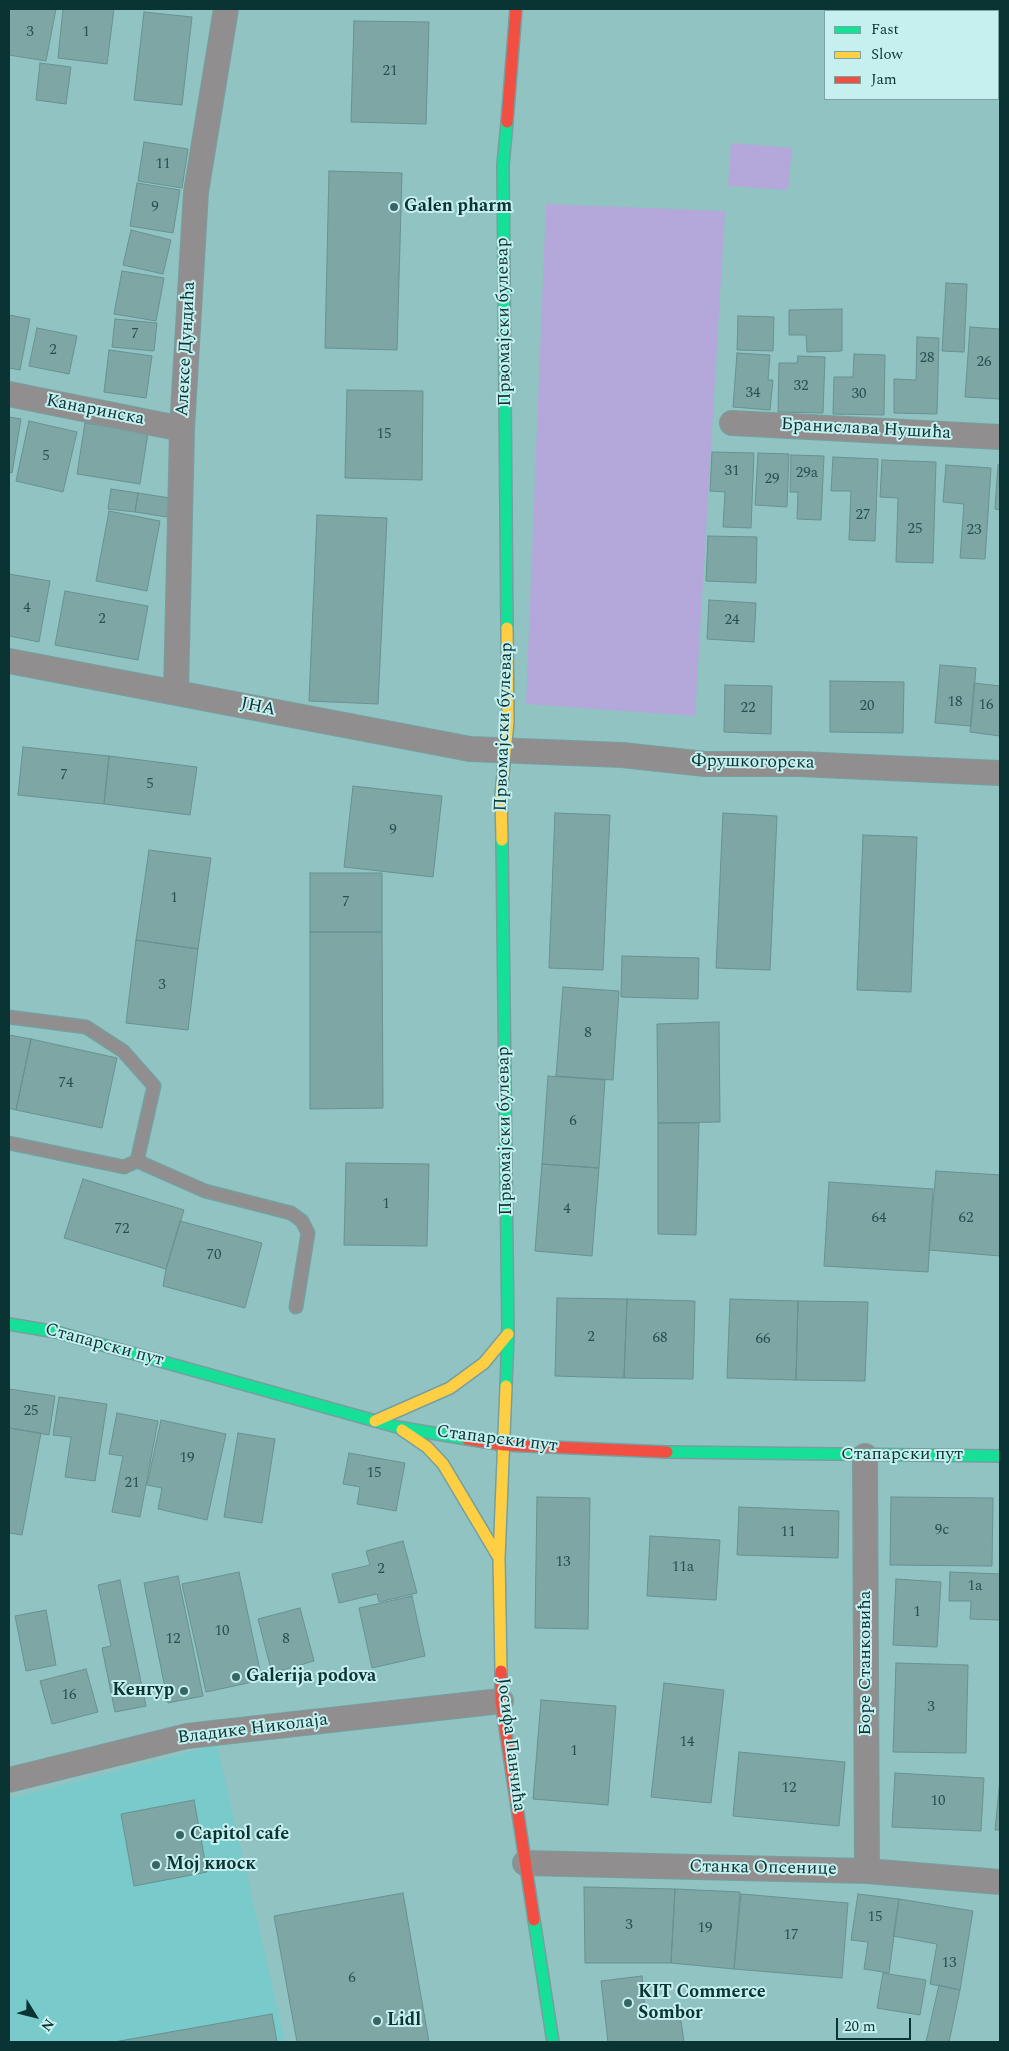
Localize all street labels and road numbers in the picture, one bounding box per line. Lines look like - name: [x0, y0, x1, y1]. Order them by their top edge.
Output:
- street label: Првомајски булевар: [493, 237, 517, 407]
- street label: Алексе Дундића: [173, 281, 201, 417]
- street label: Канаринска: [44, 391, 146, 431]
- street label: Бранислава Нушића: [780, 415, 952, 445]
- street label: Првомајски булевар: [491, 642, 519, 812]
- street label: ЈНА: [239, 694, 277, 722]
- street label: Фрушкогорска: [691, 751, 815, 775]
- street label: Првомајски булевар: [494, 1046, 518, 1216]
- street label: Стапарски пут: [42, 1320, 166, 1372]
- street label: Стапарски пут: [435, 1422, 559, 1458]
- street label: Стапарски пут: [841, 1444, 963, 1466]
- street label: Боре Станковића: [855, 1591, 877, 1735]
- street label: Јосифа Панчића: [491, 1677, 529, 1813]
- street label: Владике Николаја: [177, 1710, 329, 1750]
- street label: Станка Опсенице: [689, 1857, 837, 1881]

